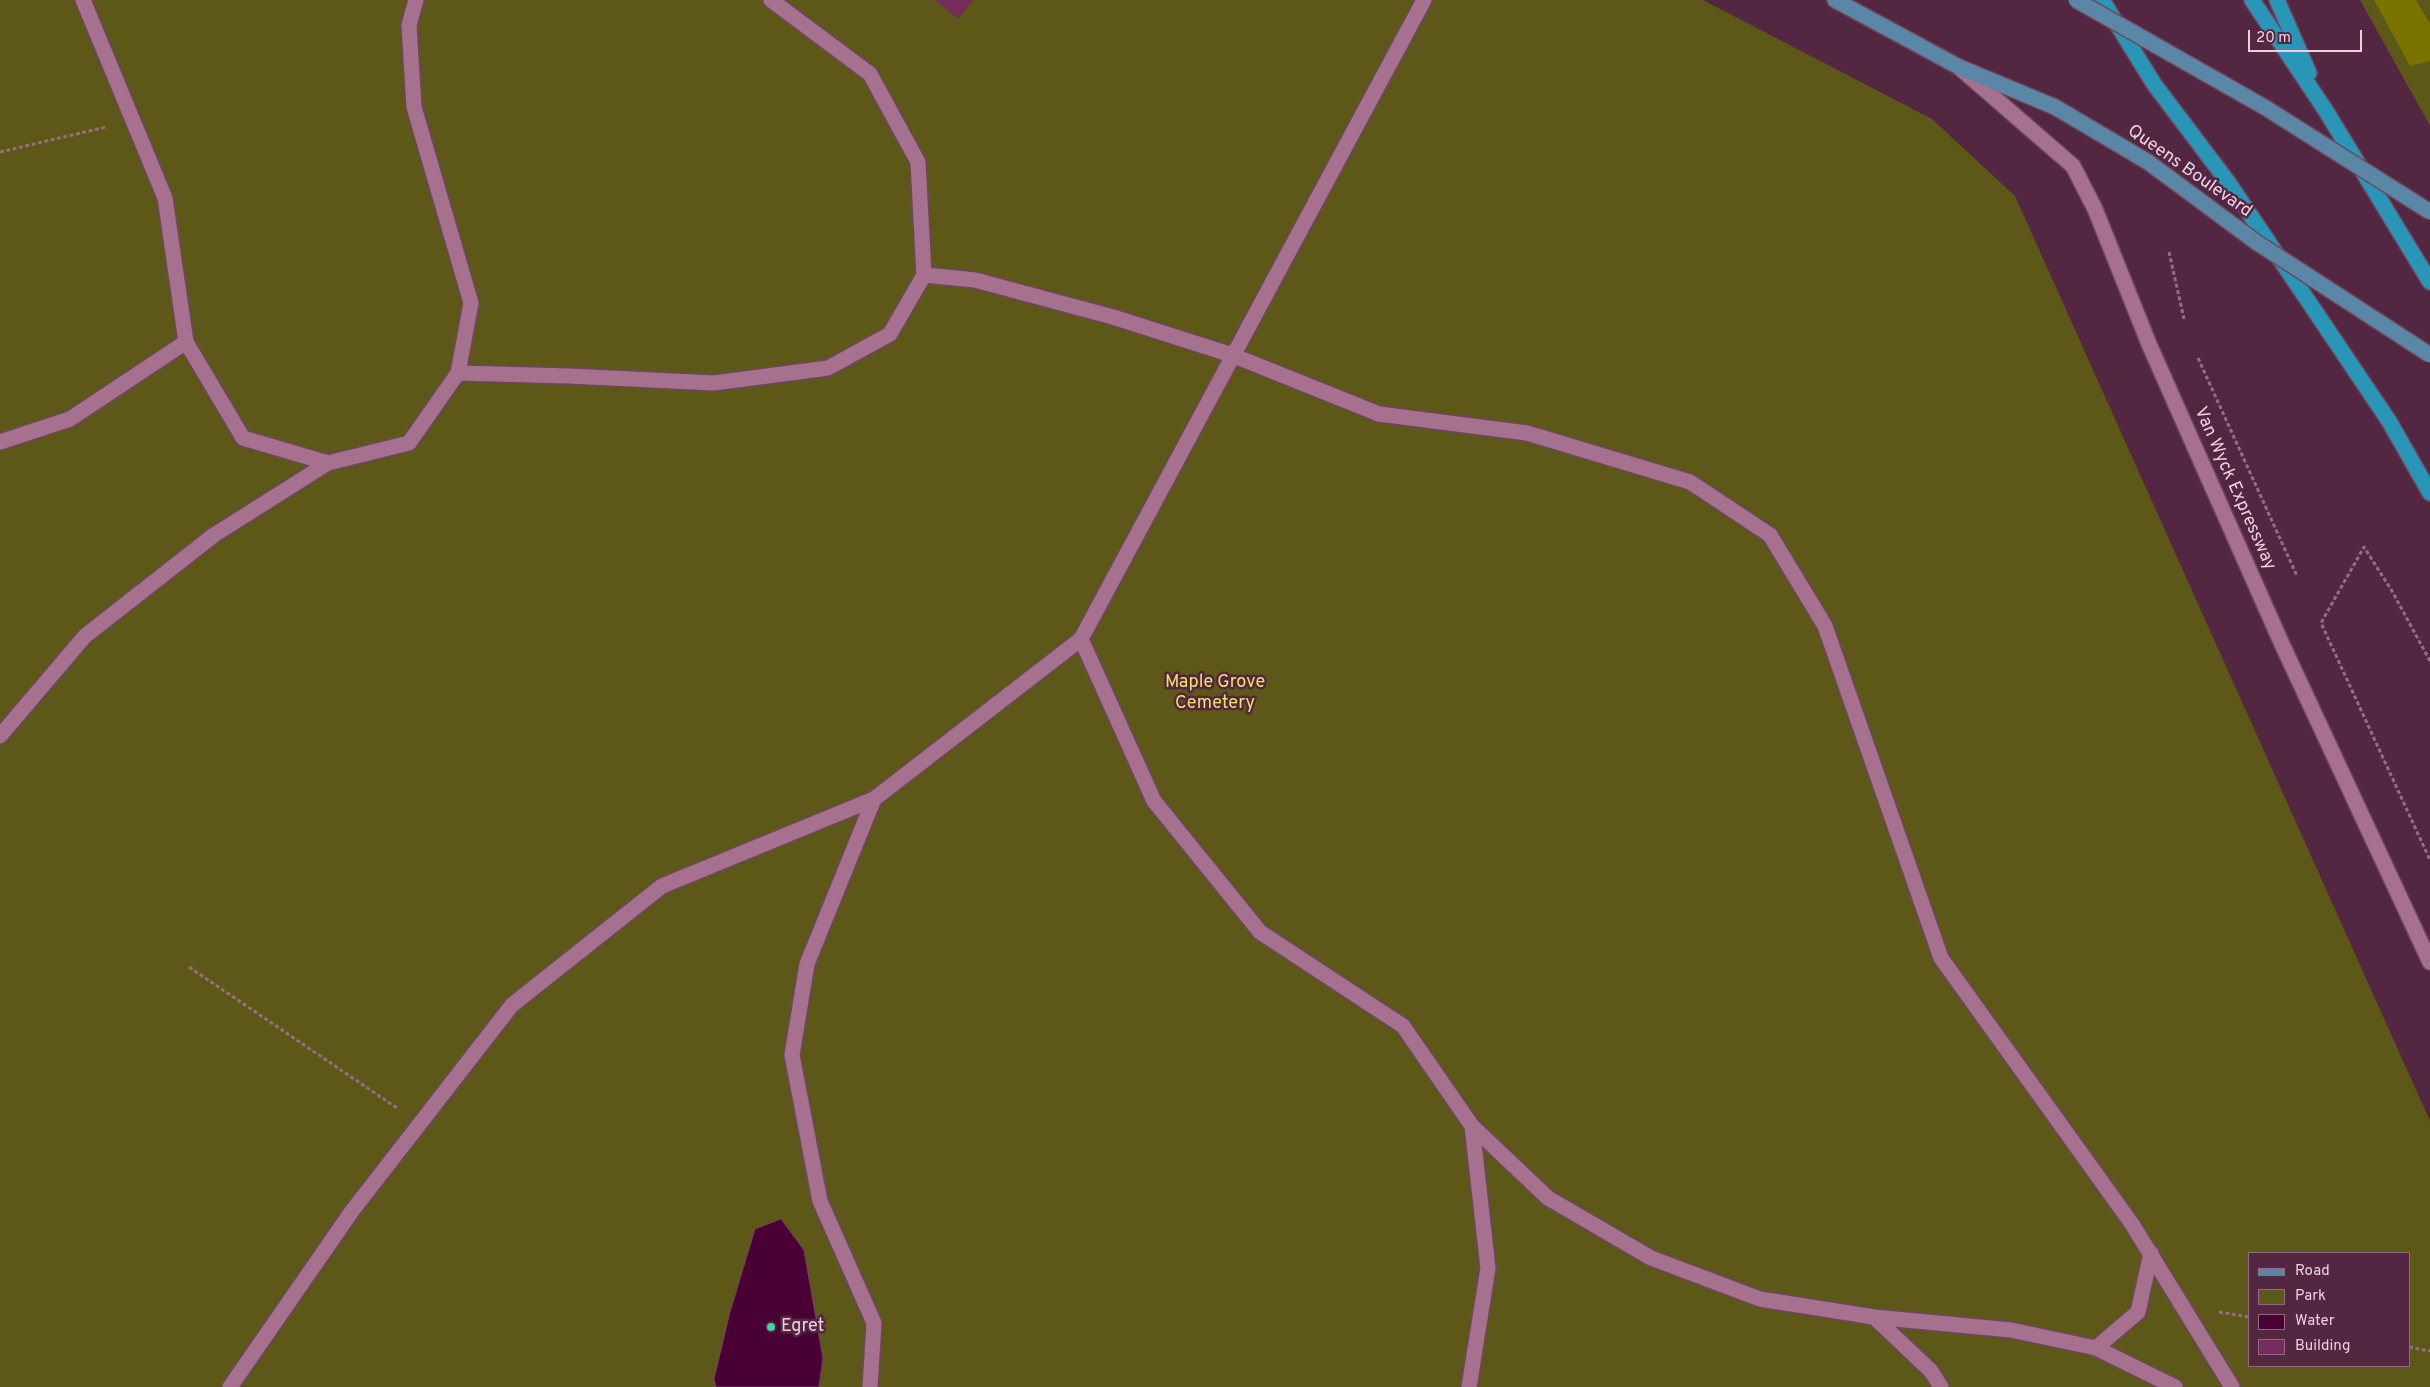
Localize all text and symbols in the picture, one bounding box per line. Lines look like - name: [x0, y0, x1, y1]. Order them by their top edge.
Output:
- scale bar: [2250, 20, 2364, 52]
- text: 20 m: [2256, 29, 2291, 48]
- street label: Queens Boulevard: [2122, 121, 2256, 223]
- street label: Van Wyck Expressway: [2188, 404, 2280, 574]
- park label: Maple Grove Cemetery: [1165, 672, 1265, 714]
- legend: [2248, 1252, 2410, 1367]
- text: Road: [2295, 1262, 2330, 1281]
- text: Park: [2295, 1287, 2326, 1306]
- text: Water: [2295, 1312, 2334, 1331]
- place label: Egret: [781, 1316, 824, 1338]
- marker: Egret: [765, 1321, 777, 1333]
- text: Building: [2295, 1337, 2350, 1356]

